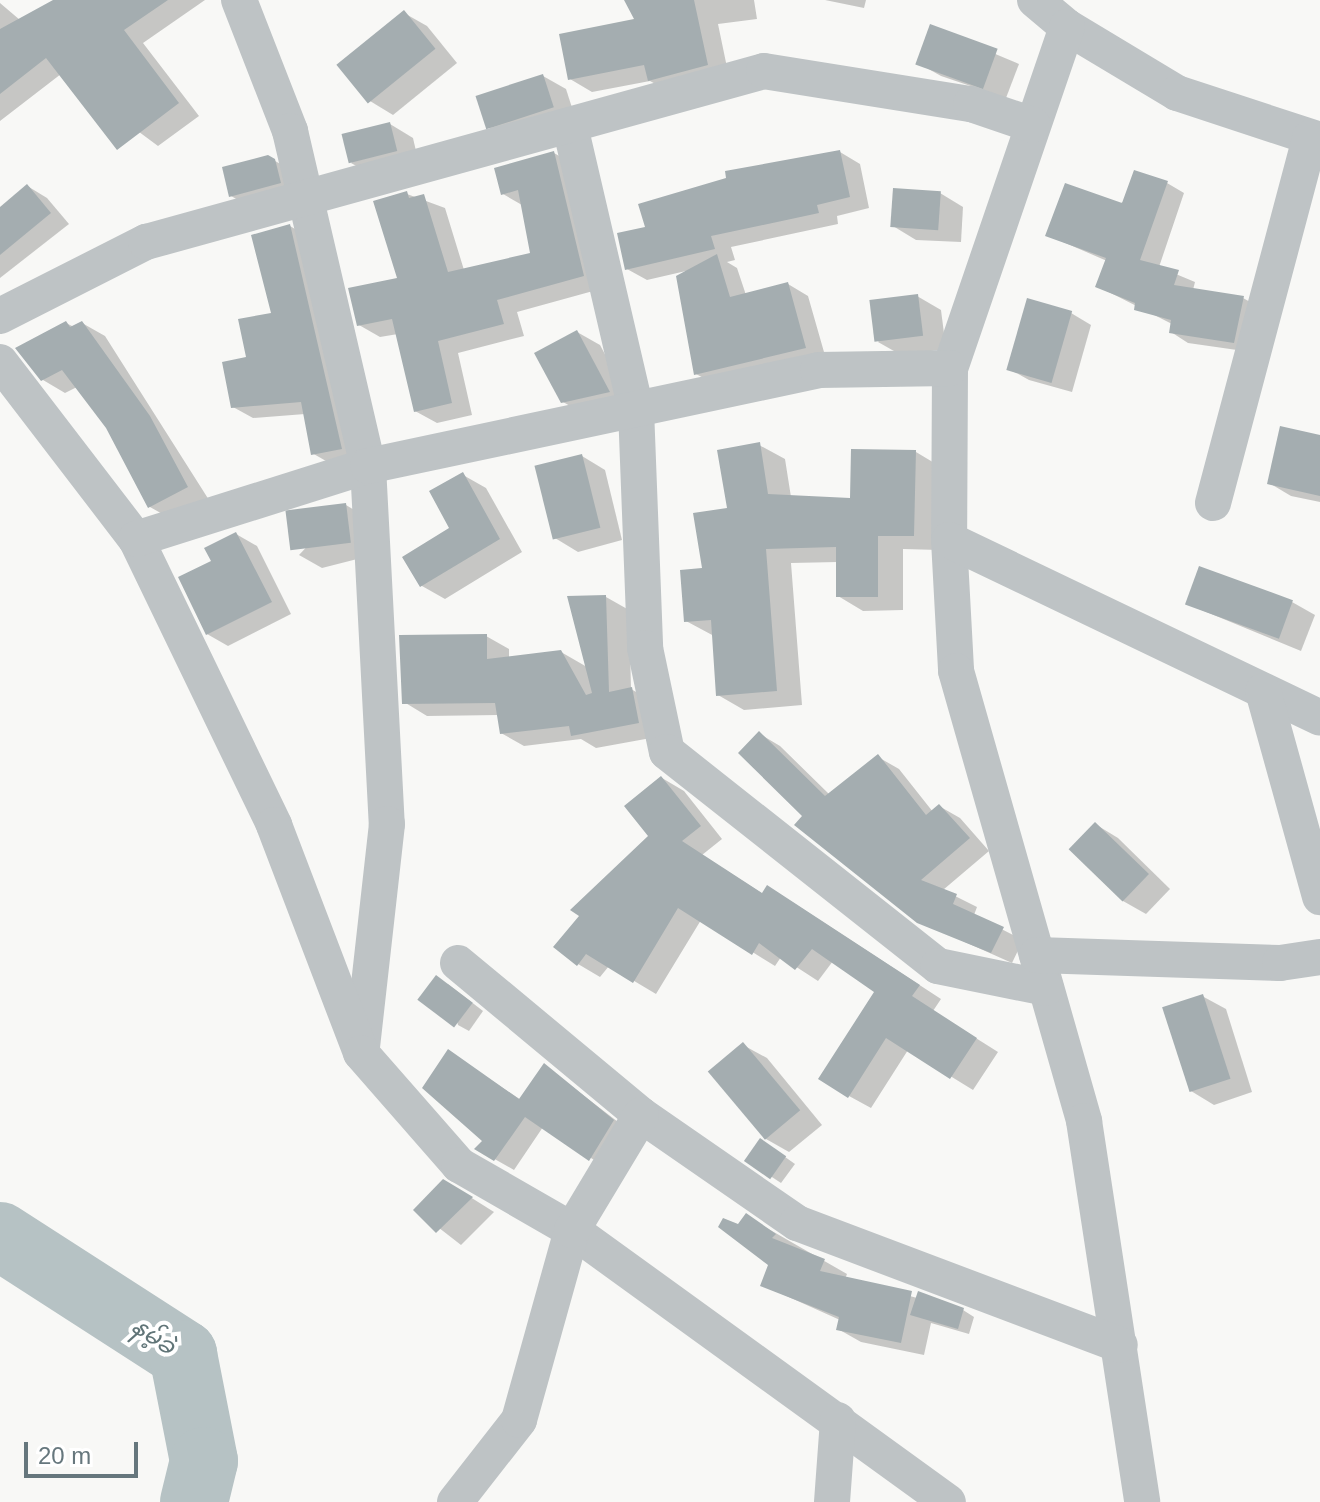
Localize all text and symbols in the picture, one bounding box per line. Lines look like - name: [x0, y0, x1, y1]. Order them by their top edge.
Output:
- water label: နမ့်ခဲ: [127, 1311, 181, 1361]
- scale bar: [28, 1426, 142, 1476]
- text: 20 m: [38, 1442, 91, 1469]

